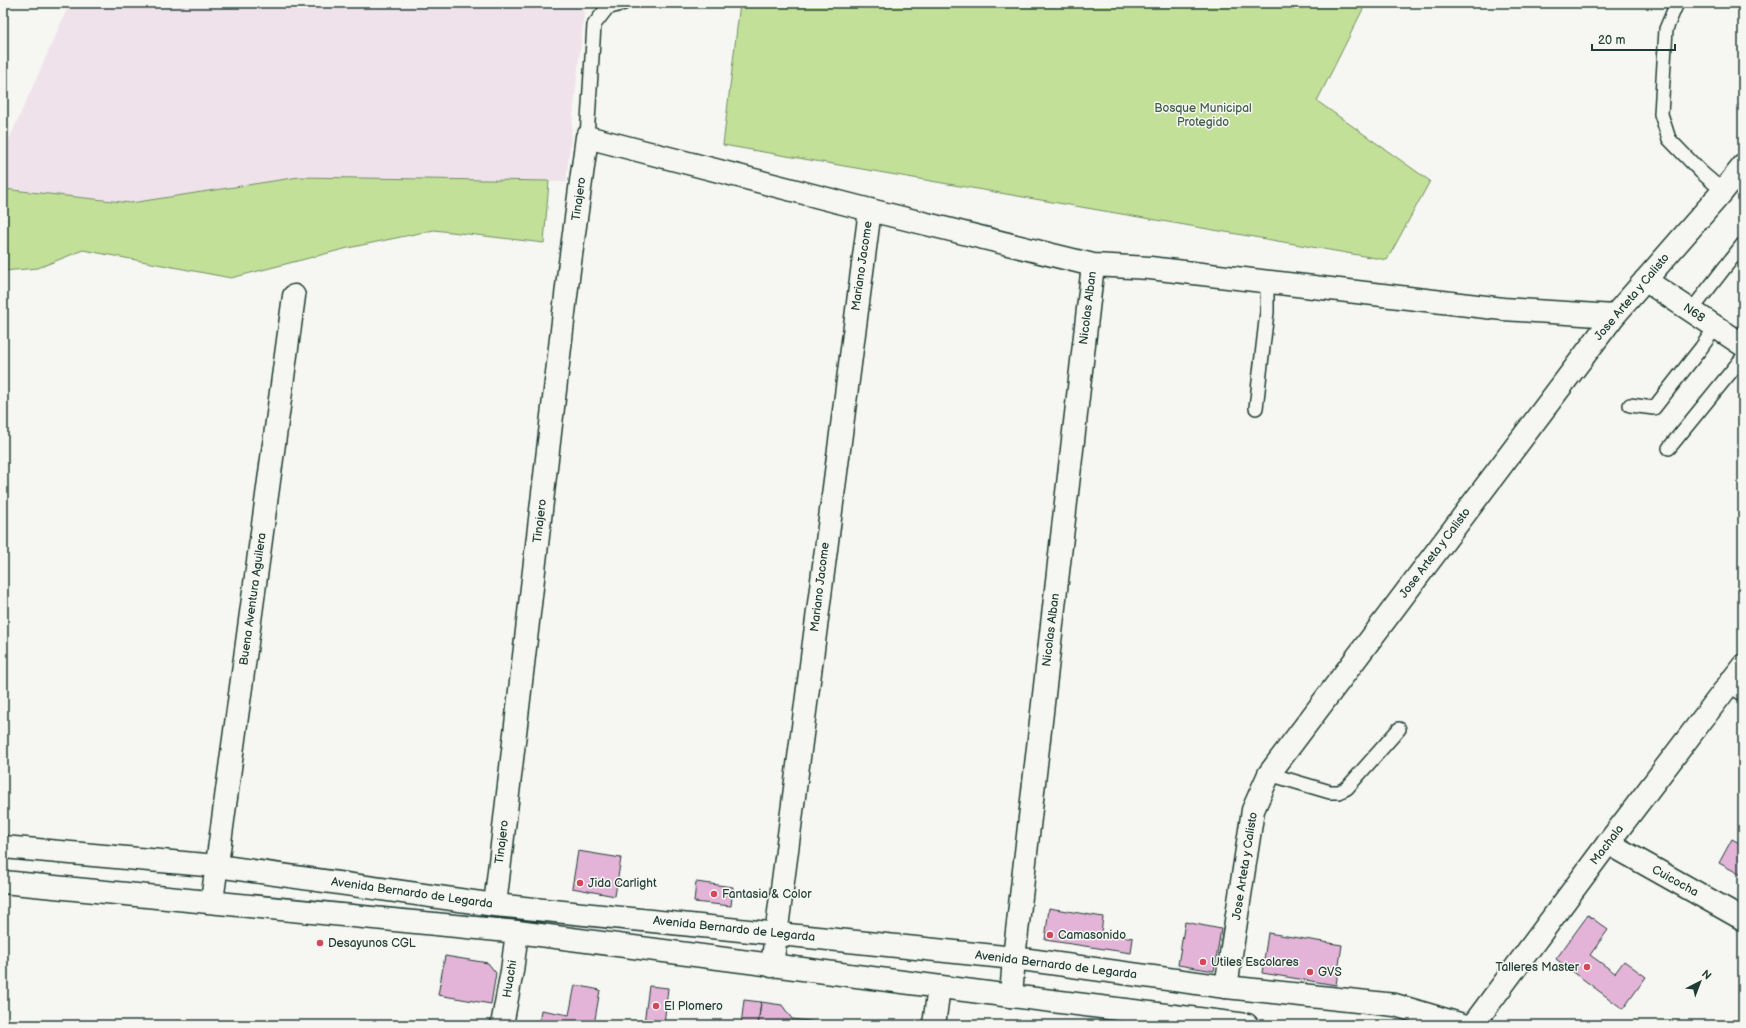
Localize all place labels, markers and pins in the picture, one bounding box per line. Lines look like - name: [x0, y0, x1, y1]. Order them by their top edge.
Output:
- place label: Jida Carlight: [588, 876, 657, 891]
- marker: Jida Carlight: [575, 878, 585, 888]
- place label: Fantasia & Color: [722, 887, 812, 902]
- marker: Fantasia & Color: [709, 889, 719, 899]
- place label: Camasonido: [1058, 928, 1126, 943]
- marker: Camasonido: [1045, 930, 1055, 940]
- place label: Desayunos CGL: [328, 936, 416, 951]
- marker: Desayunos CGL: [315, 938, 325, 948]
- place label: Utiles Escolares: [1211, 955, 1299, 970]
- marker: Utiles Escolares: [1198, 957, 1208, 967]
- place label: Talleres Master: [1496, 960, 1580, 975]
- marker: Talleres Master: [1582, 962, 1592, 972]
- place label: GVS: [1318, 965, 1342, 980]
- marker: GVS: [1305, 967, 1315, 977]
- place label: El Plomero: [664, 999, 723, 1014]
- marker: El Plomero: [651, 1001, 661, 1011]

